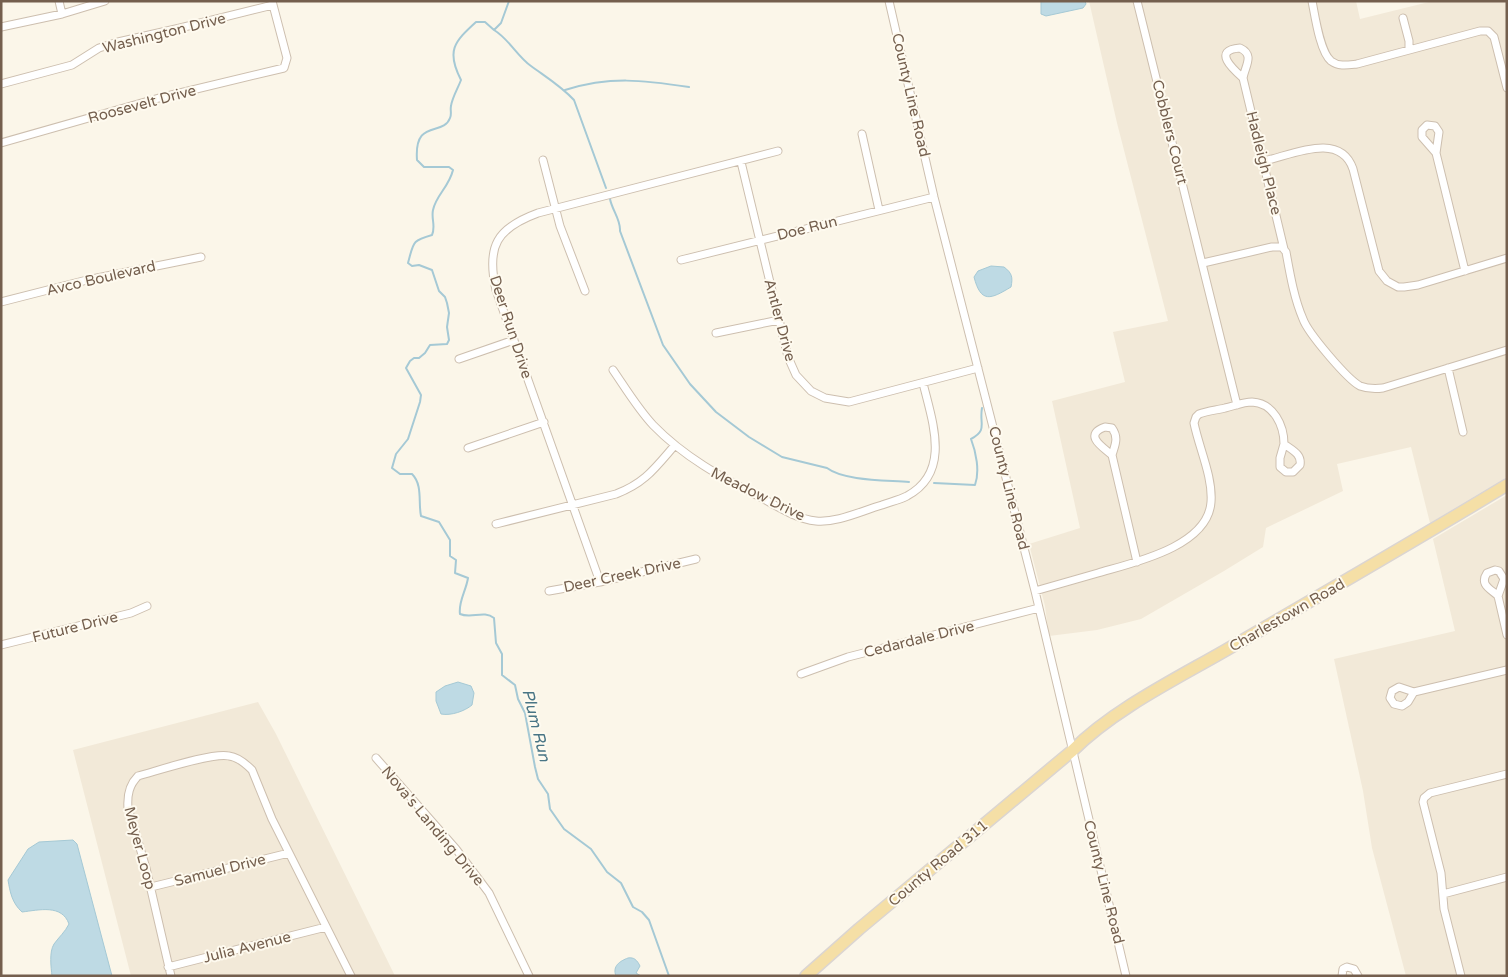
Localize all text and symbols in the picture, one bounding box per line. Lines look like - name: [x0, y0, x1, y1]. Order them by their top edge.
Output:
- street label: Washington Drive: [100, 9, 228, 57]
- street label: County Line Road: [888, 31, 934, 159]
- street label: Cobblers Court: [1148, 78, 1192, 186]
- street label: Roosevelt Drive: [86, 81, 198, 127]
- street label: Hadleigh Place: [1242, 109, 1286, 217]
- street label: Doe Run: [775, 212, 839, 244]
- street label: Avco Boulevard: [45, 257, 157, 299]
- street label: Deer Run Drive: [486, 273, 536, 381]
- street label: Antler Drive: [760, 277, 800, 363]
- street label: County Line Road: [985, 424, 1033, 552]
- street label: Meadow Drive: [708, 463, 808, 525]
- street label: Deer Creek Drive: [562, 554, 682, 596]
- street label: Charlestown Road: [1226, 575, 1348, 655]
- street label: Future Drive: [30, 608, 120, 646]
- street label: Cedardale Drive: [862, 617, 976, 661]
- water label: Plum Run: [517, 687, 555, 765]
- street label: Nova's Landing Drive: [378, 763, 488, 889]
- street label: Meyer Loop: [120, 805, 160, 891]
- street label: County Road 311: [884, 816, 992, 910]
- street label: County Line Road: [1080, 818, 1128, 946]
- street label: Samuel Drive: [172, 850, 268, 890]
- street label: Julia Avenue: [201, 927, 293, 967]

